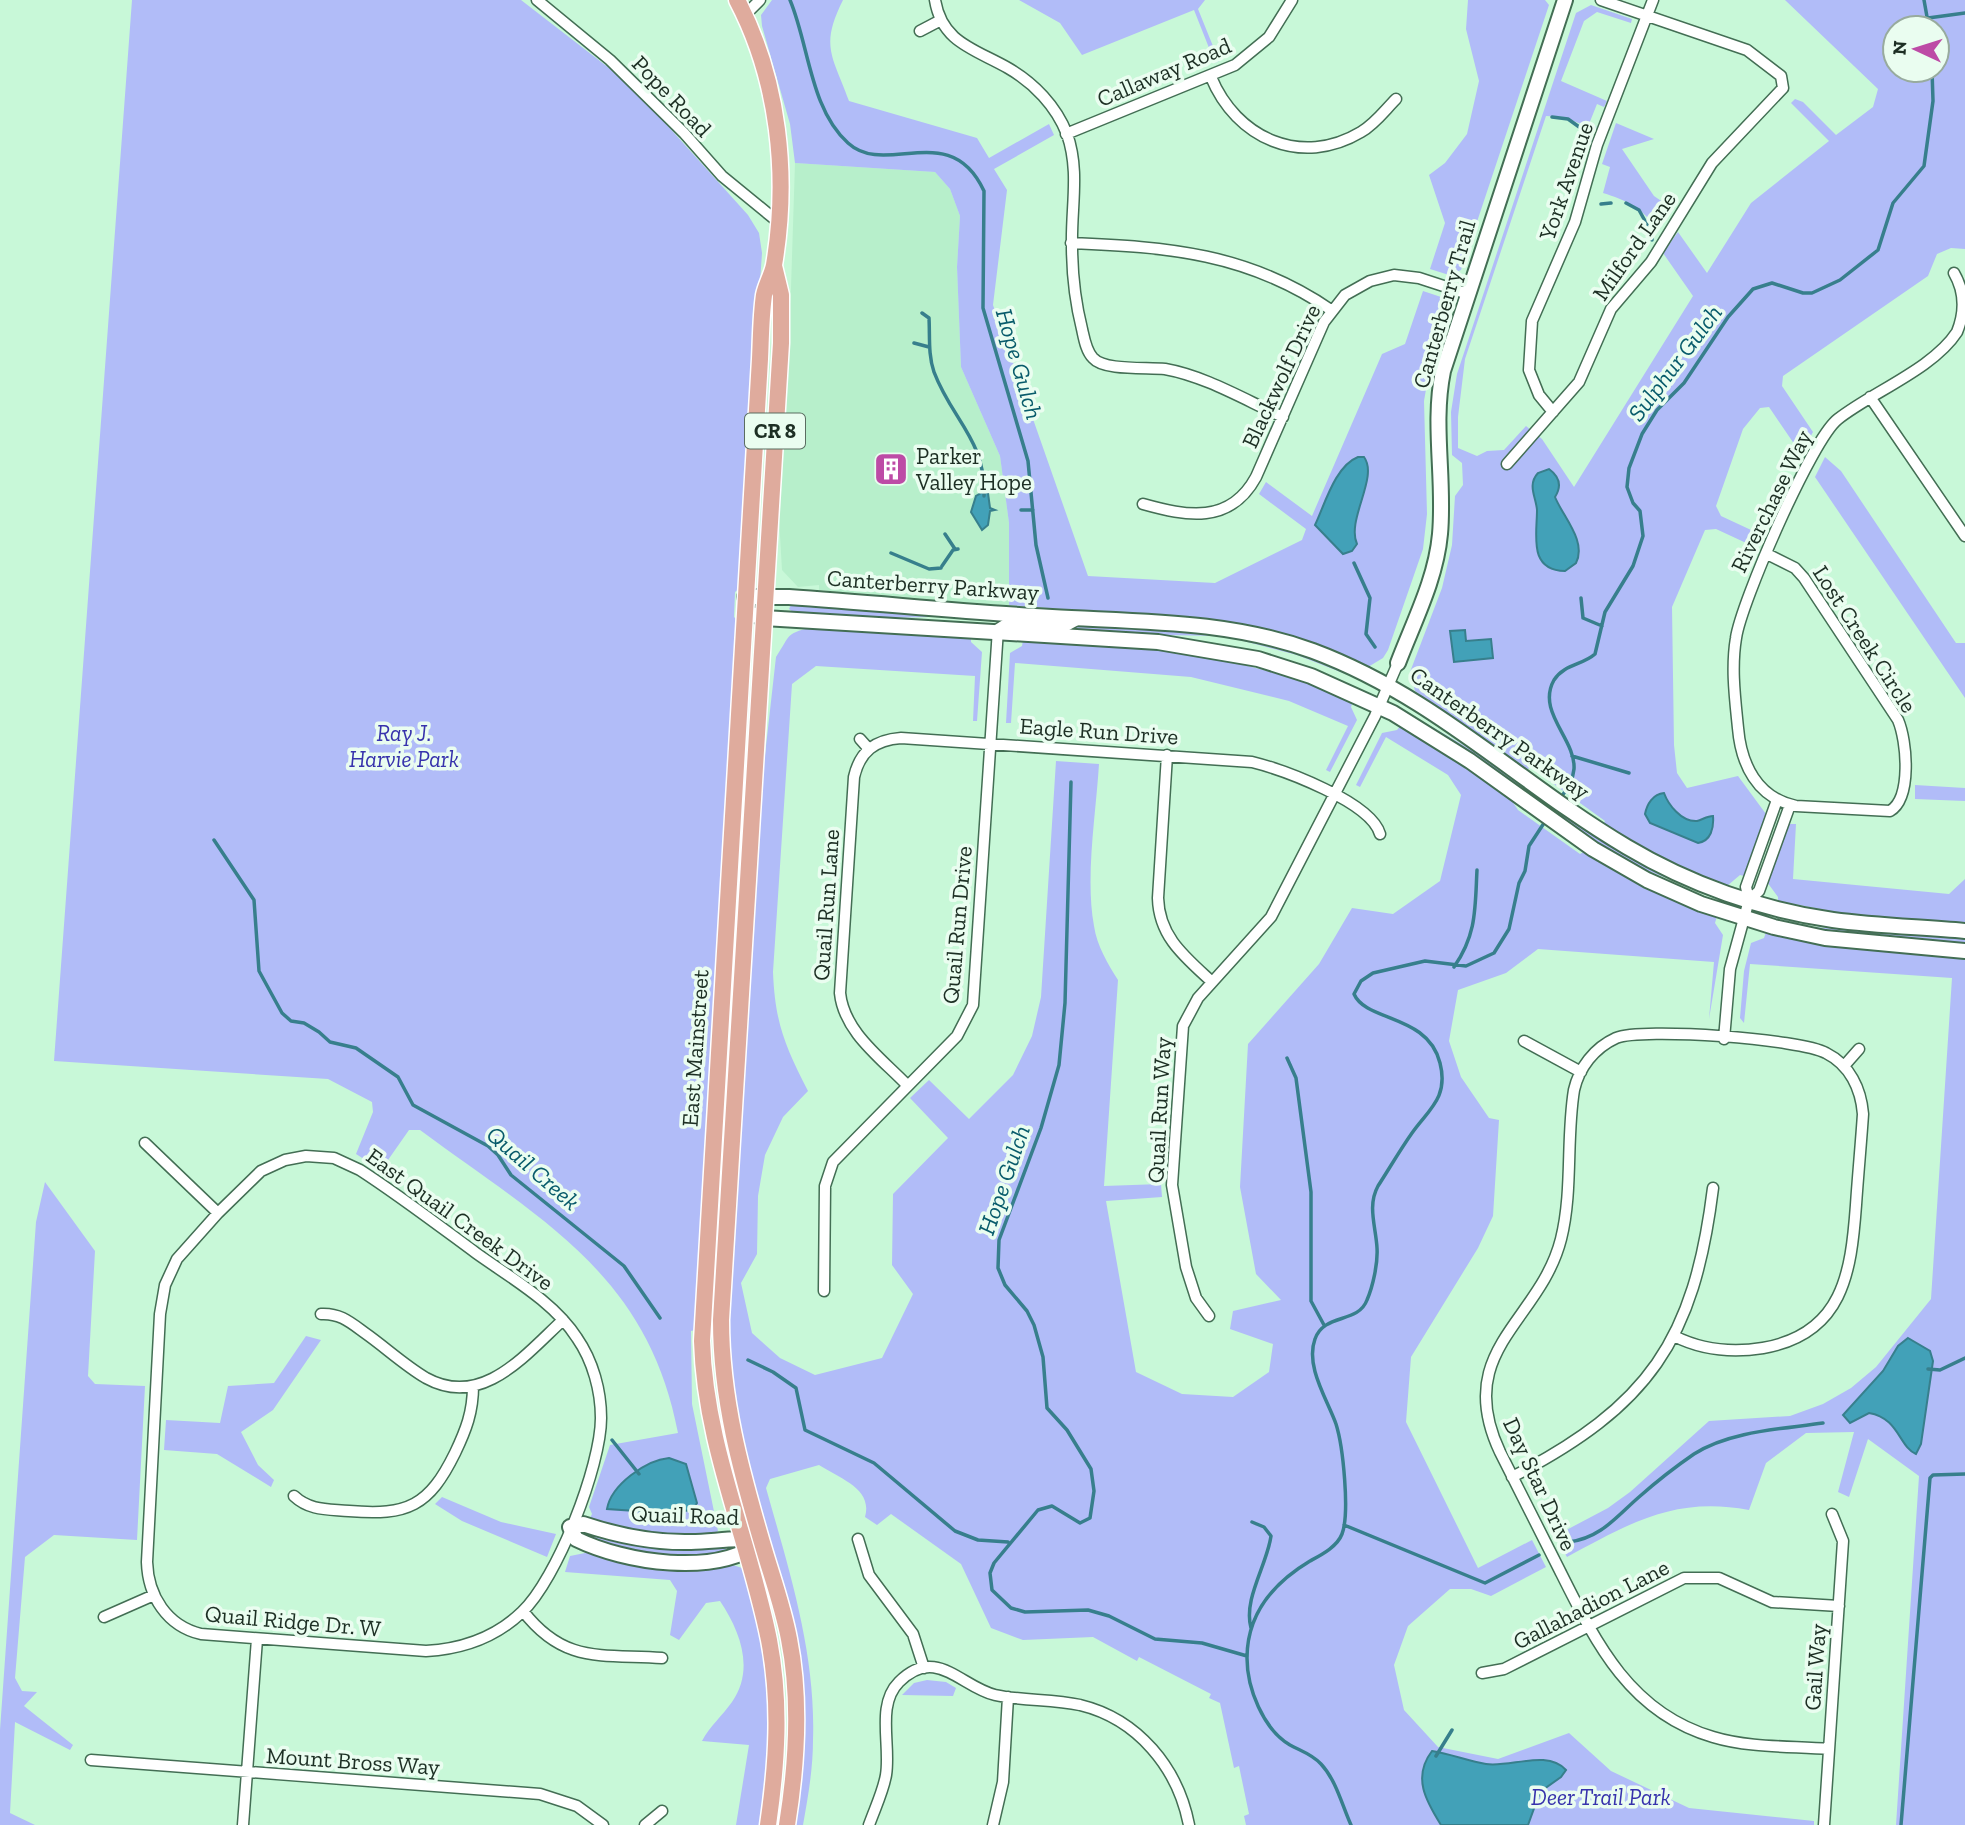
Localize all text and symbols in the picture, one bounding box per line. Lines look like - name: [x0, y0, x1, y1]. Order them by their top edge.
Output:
- north arrow: [1881, 14, 1951, 84]
- street label: Callaway Road: [1093, 31, 1236, 113]
- text: N: [1888, 40, 1912, 56]
- street label: Pope Road: [626, 49, 718, 143]
- street label: York Avenue: [1532, 118, 1599, 245]
- street label: Milford Lane: [1586, 186, 1682, 306]
- street label: Canterberry Trail: [1407, 217, 1481, 391]
- water label: Sulphur Gulch: [1621, 299, 1728, 427]
- street label: Blackwolf Drive: [1235, 300, 1327, 452]
- water label: Hope Gulch: [990, 305, 1049, 423]
- road number: CR 8: [745, 414, 805, 448]
- street label: Riverchase Way: [1724, 425, 1818, 577]
- place label: Parker Valley Hope: [915, 442, 1032, 496]
- building icon: Parker Valley Hope: [872, 450, 910, 488]
- street label: Lost Creek Circle: [1807, 560, 1923, 718]
- street label: Canterberry Parkway: [826, 564, 1040, 606]
- street label: Canterberry Parkway: [1405, 661, 1595, 806]
- street label: Eagle Run Drive: [1019, 711, 1179, 751]
- park label: Ray J. Harvie Park: [349, 719, 459, 773]
- street label: Quail Run Lane: [807, 828, 845, 982]
- street label: Quail Run Drive: [936, 845, 978, 1005]
- street label: East Mainstreet: [676, 968, 714, 1128]
- street label: Quail Run Way: [1141, 1036, 1177, 1184]
- water label: Quail Creek: [481, 1119, 586, 1216]
- water label: Hope Gulch: [971, 1121, 1036, 1238]
- street label: East Quail Creek Drive: [361, 1142, 559, 1296]
- street label: Day Star Drive: [1497, 1413, 1583, 1555]
- street label: Quail Road: [630, 1499, 740, 1531]
- street label: Gallahadion Lane: [1508, 1553, 1674, 1655]
- street label: Quail Ridge Dr. W: [204, 1599, 383, 1643]
- street label: Gail Way: [1798, 1622, 1832, 1711]
- street label: Mount Bross Way: [265, 1741, 441, 1781]
- park label: Deer Trail Park: [1531, 1783, 1671, 1811]

